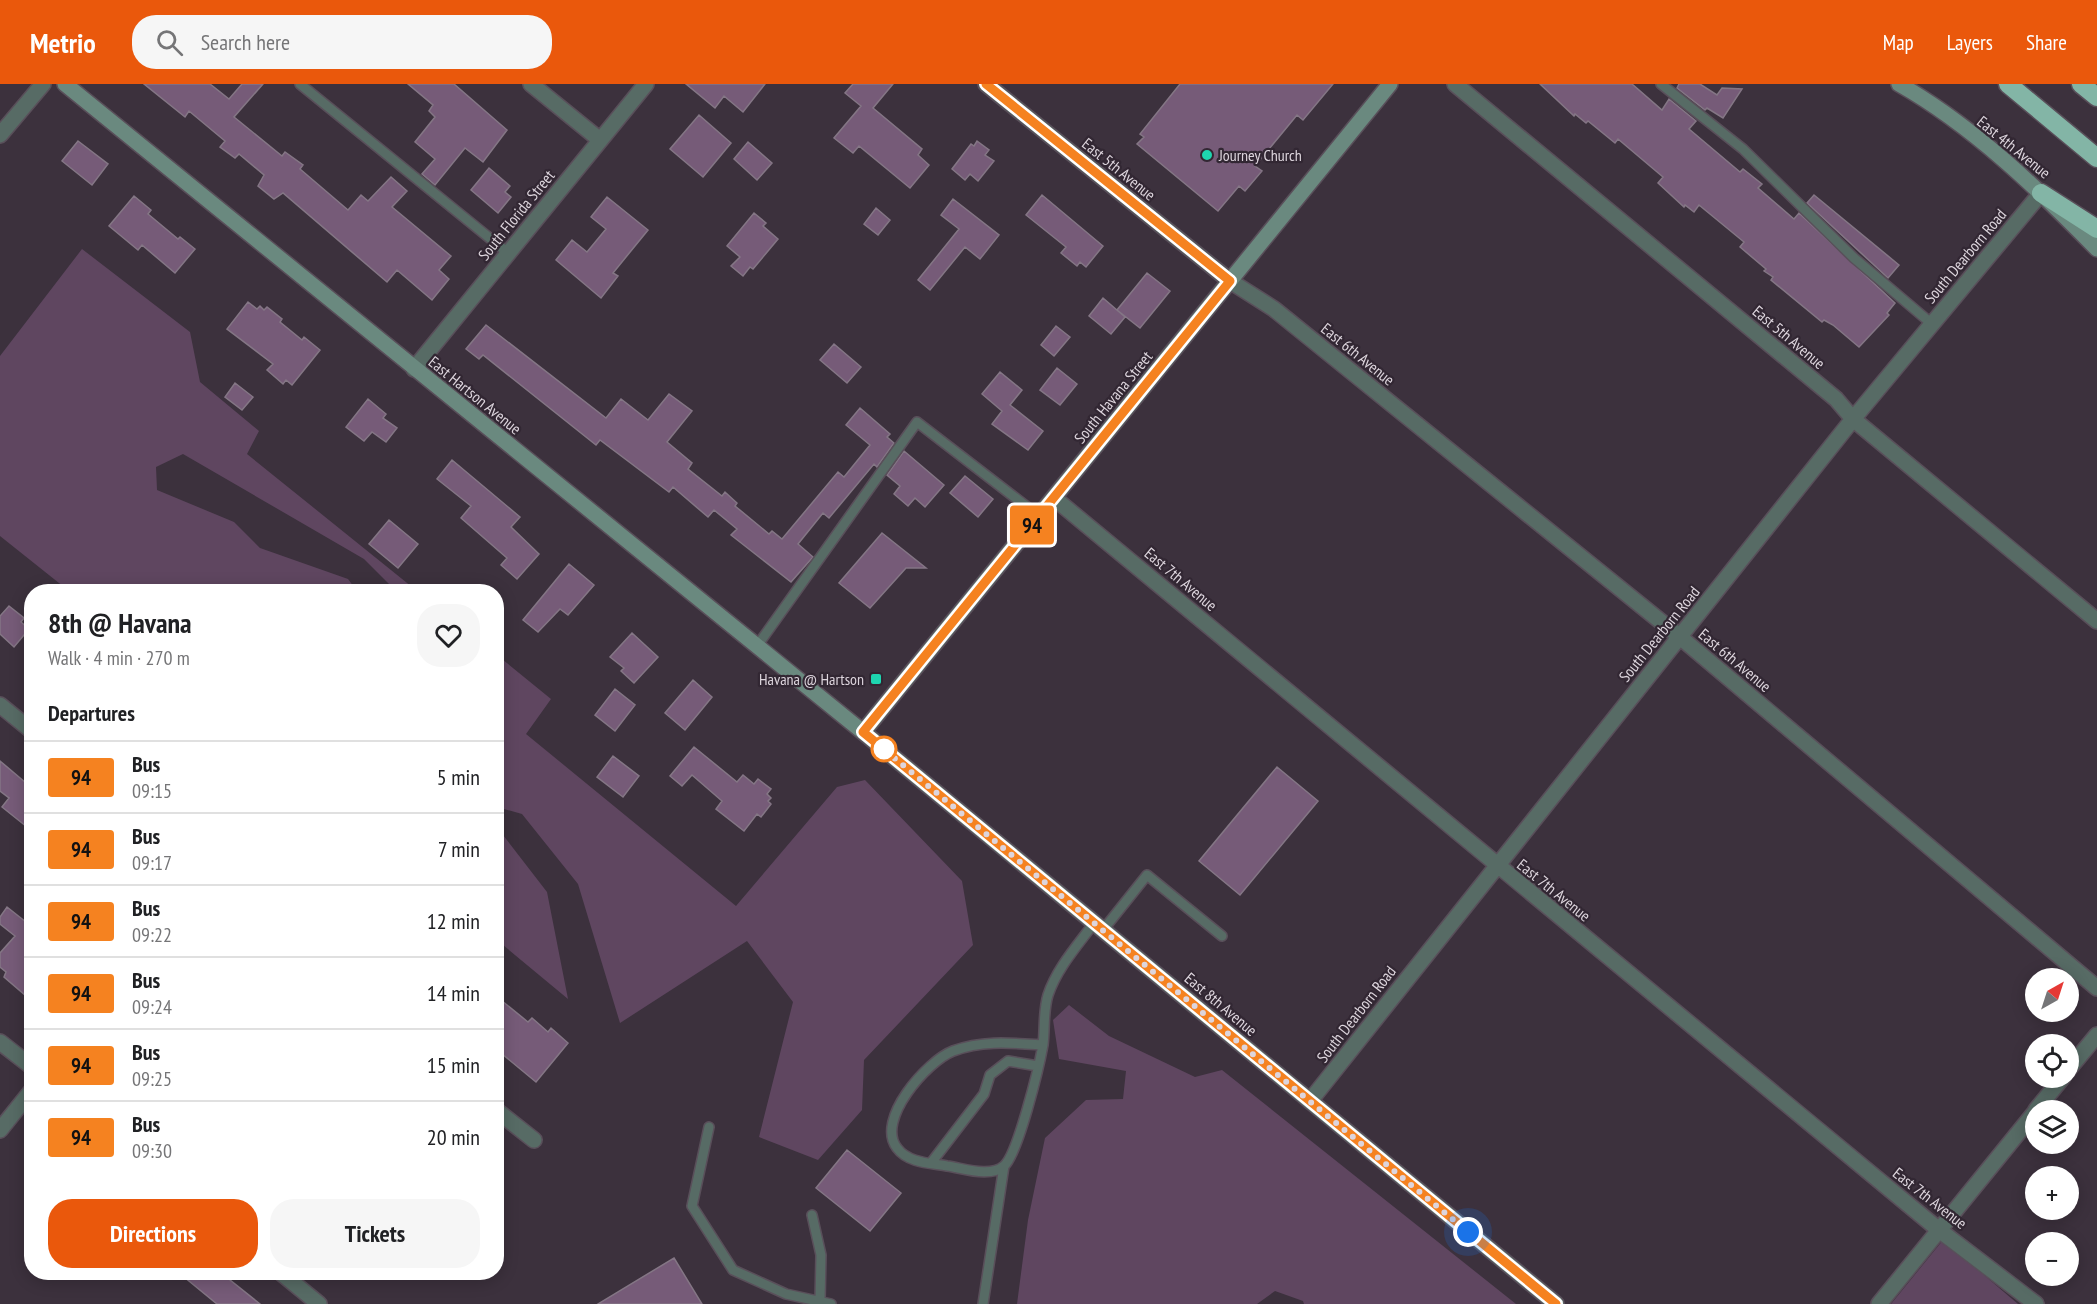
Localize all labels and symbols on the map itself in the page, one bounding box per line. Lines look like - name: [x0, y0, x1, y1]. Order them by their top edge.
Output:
- street label: East 4th Avenue: [1973, 111, 2055, 183]
- street label: East 5th Avenue: [1078, 133, 1160, 205]
- place label: Journey Church: [1218, 145, 1302, 165]
- marker: Journey Church: [1200, 148, 1214, 162]
- street label: South Florida Street: [473, 165, 559, 264]
- street label: South Dearborn Road: [1920, 205, 2010, 307]
- street label: East 5th Avenue: [1749, 301, 1829, 373]
- street label: East 6th Avenue: [1317, 318, 1399, 390]
- street label: South Havana Street: [1070, 346, 1157, 447]
- street label: East Hartson Avenue: [425, 352, 525, 438]
- line badge: 94: [1005, 506, 1059, 544]
- street label: East 7th Avenue: [1141, 543, 1221, 615]
- street label: South Dearborn Road: [1614, 582, 1704, 686]
- street label: East 6th Avenue: [1695, 624, 1775, 696]
- place label: Havana @ Hartson: [759, 669, 864, 689]
- marker: Havana @ Hartson: [869, 672, 883, 686]
- unlabelled marker: [871, 736, 897, 762]
- street label: East 7th Avenue: [1513, 854, 1595, 926]
- street label: South Dearborn Road: [1312, 962, 1400, 1066]
- street label: East 8th Avenue: [1181, 968, 1261, 1040]
- north arrow: [2025, 968, 2079, 1022]
- street label: East 7th Avenue: [1889, 1163, 1971, 1233]
- your location: [1453, 1217, 1483, 1247]

